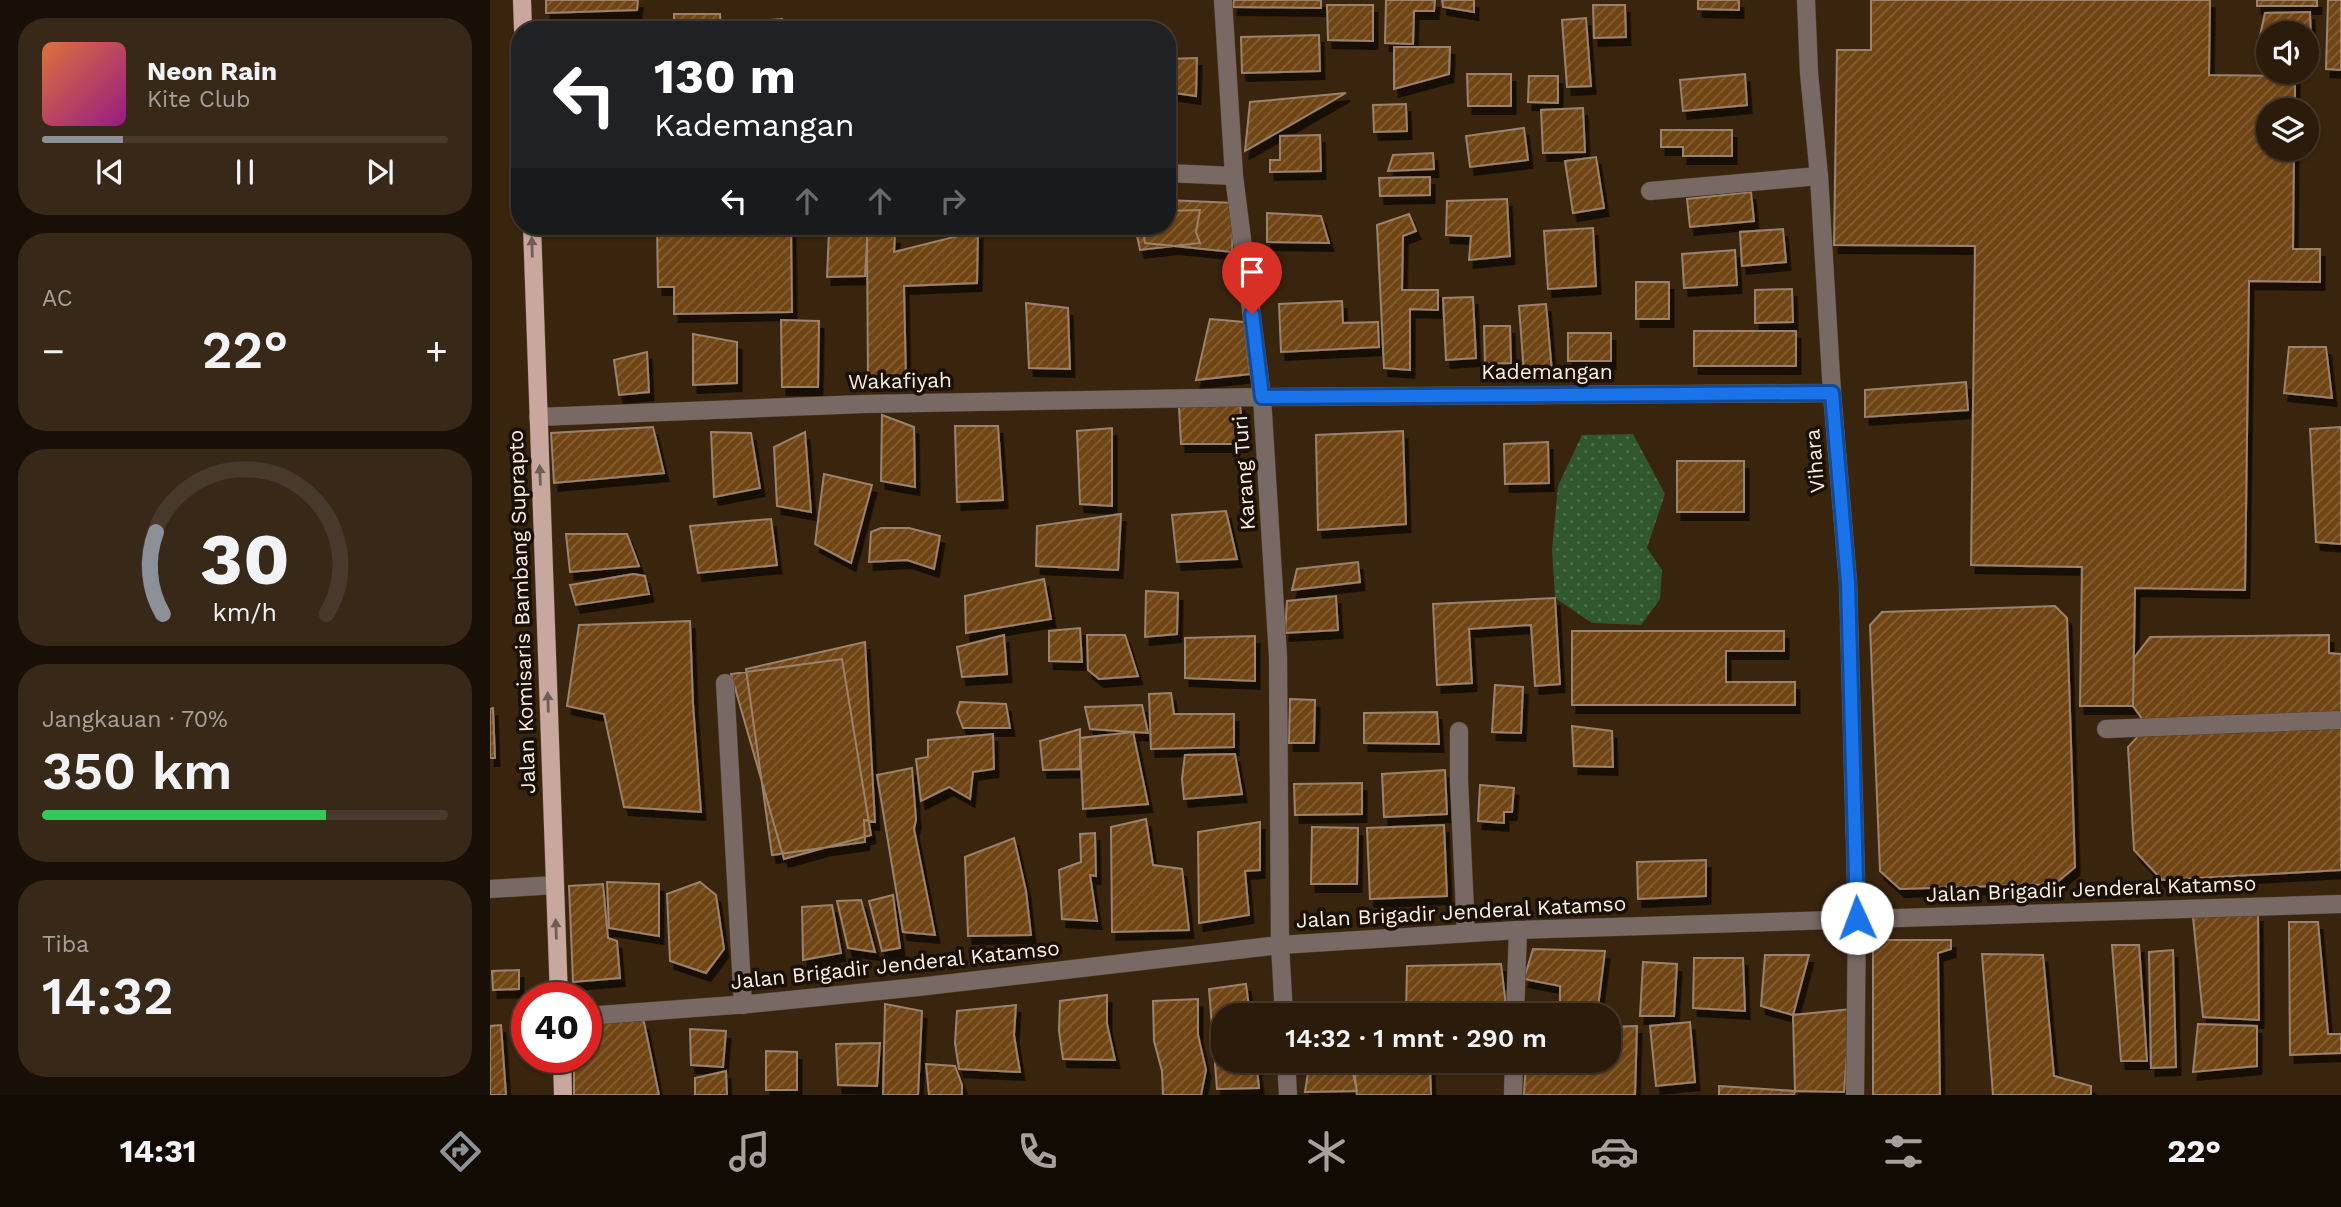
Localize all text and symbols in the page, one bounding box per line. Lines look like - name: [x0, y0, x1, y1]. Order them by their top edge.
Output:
- map controls: [2256, 21, 2319, 161]
- button: sound: [2256, 21, 2319, 84]
- text: 130 m: [654, 47, 796, 105]
- icon: left: [539, 49, 630, 140]
- text: Neon Rain: [147, 56, 277, 86]
- text: Kite Club: [147, 86, 250, 113]
- button: layers: [2256, 98, 2319, 161]
- text: Kademangan: [654, 106, 855, 144]
- icon: previous: [91, 153, 129, 191]
- icon: pause: [226, 153, 264, 191]
- icon: next: [361, 153, 399, 191]
- icon: left: [715, 182, 753, 220]
- icon: ahead: [788, 182, 826, 220]
- icon: ahead: [861, 182, 899, 220]
- icon: right: [934, 182, 972, 220]
- one-way arrow: [527, 236, 538, 258]
- pin: [1222, 242, 1282, 314]
- icon: arrive: [1233, 253, 1271, 291]
- text: AC: [42, 285, 72, 312]
- text: 22°: [202, 320, 288, 381]
- text: −: [42, 329, 65, 373]
- text: +: [425, 329, 448, 373]
- street label: Kademangan: [1481, 359, 1613, 384]
- street label: Wakafiyah: [848, 367, 952, 394]
- street label: Karang Turi: [1227, 415, 1260, 531]
- street label: Vihara: [1799, 428, 1830, 494]
- street label: Jalan Komisaris Bambang Suprapto: [503, 430, 540, 794]
- one-way arrow: [535, 463, 546, 485]
- text: 30: [200, 516, 290, 602]
- text: km/h: [213, 597, 277, 626]
- one-way arrow: [543, 691, 554, 713]
- text: Jangkauan · 70%: [42, 706, 228, 733]
- text: 350 km: [42, 741, 232, 802]
- street label: Jalan Brigadir Jenderal Katamso: [1925, 870, 2257, 907]
- position arrow: [1820, 881, 1894, 955]
- street label: Jalan Brigadir Jenderal Katamso: [1295, 890, 1627, 933]
- one-way arrow: [551, 918, 562, 940]
- text: Tiba: [42, 931, 89, 958]
- street label: Jalan Brigadir Jenderal Katamso: [729, 935, 1061, 994]
- text: 14:32: [42, 966, 174, 1027]
- speed limit sign: 40: [511, 982, 602, 1073]
- text: 14:32 · 1 mnt · 290 m: [1285, 1023, 1547, 1053]
- icon: directions: [436, 1127, 485, 1176]
- icon: music: [725, 1127, 774, 1176]
- icon: phone: [1013, 1127, 1062, 1176]
- icon: climate: [1302, 1127, 1351, 1176]
- icon: car: [1590, 1127, 1639, 1176]
- icon: filters: [1879, 1127, 1928, 1176]
- text: 14:31: [120, 1132, 197, 1170]
- text: 22°: [2167, 1132, 2221, 1170]

